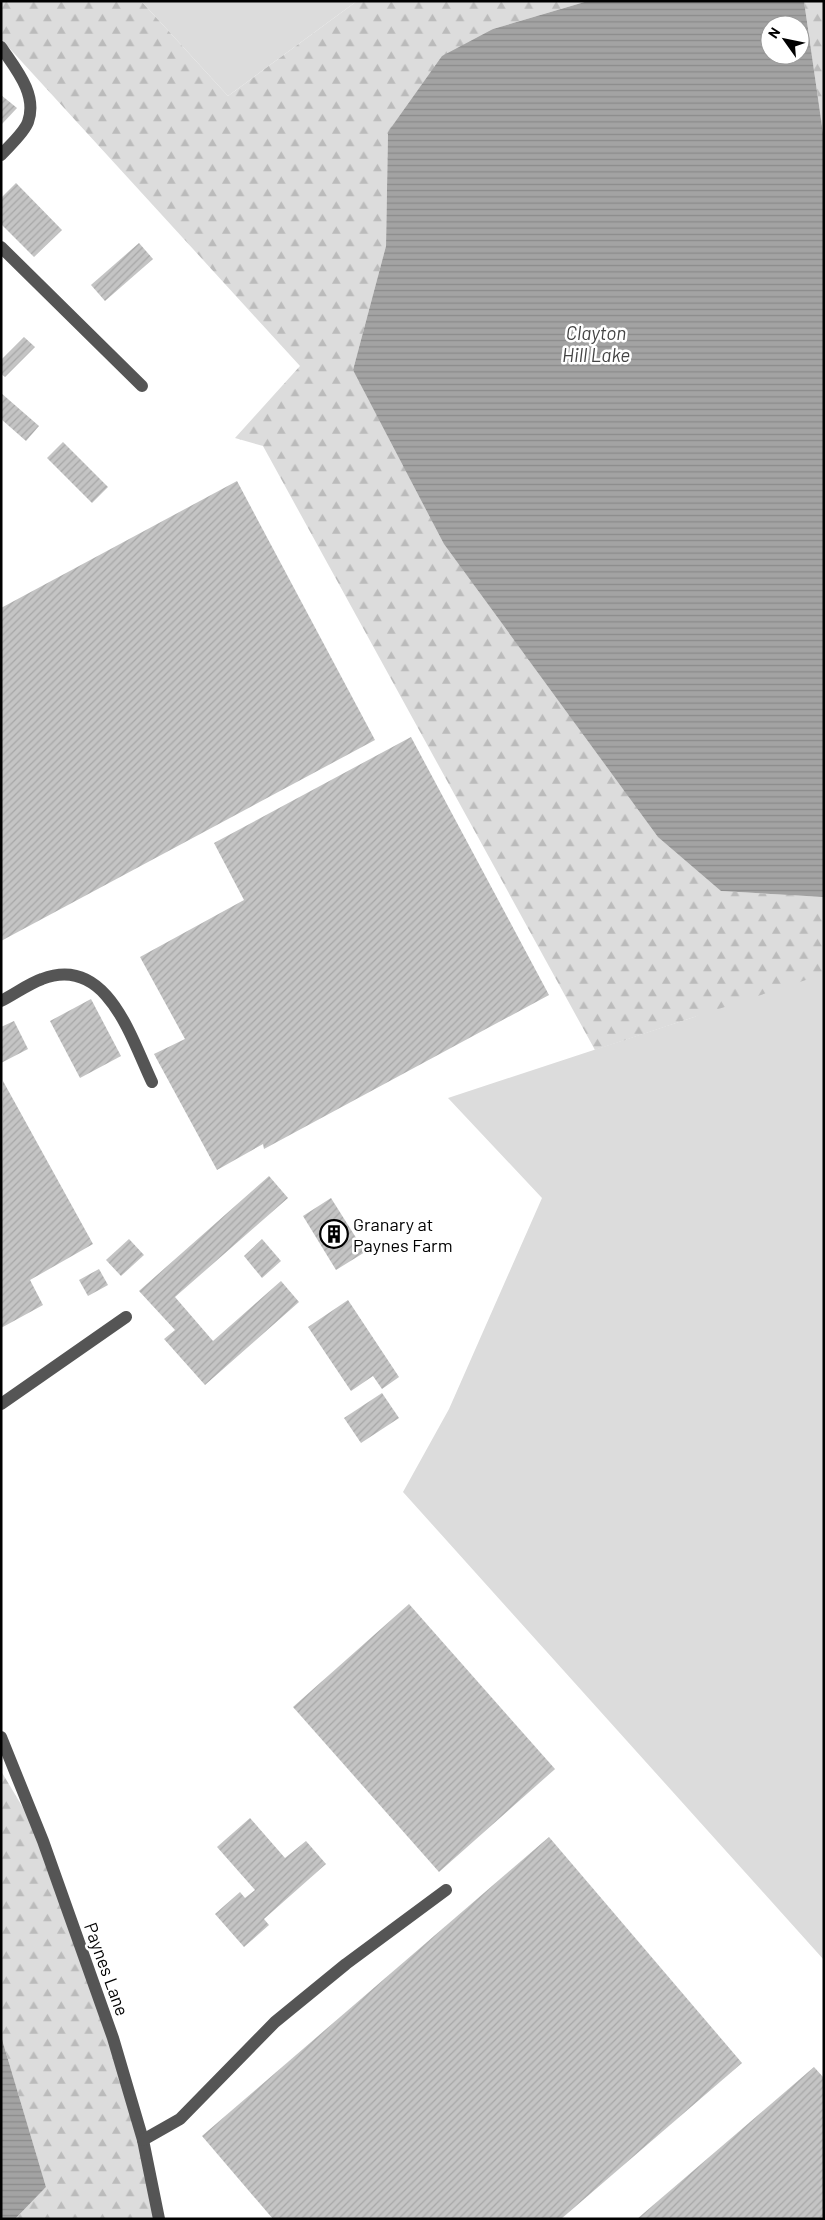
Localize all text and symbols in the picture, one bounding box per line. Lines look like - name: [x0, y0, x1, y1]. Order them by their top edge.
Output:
- north arrow: [760, 15, 810, 65]
- text: N: [764, 24, 783, 41]
- water label: Clayton Hill Lake: [562, 321, 630, 366]
- place label: Granary at Paynes Farm: [353, 1213, 453, 1256]
- building icon: Granary at Paynes Farm: [319, 1219, 349, 1249]
- street label: Paynes Lane: [80, 1919, 134, 2019]

